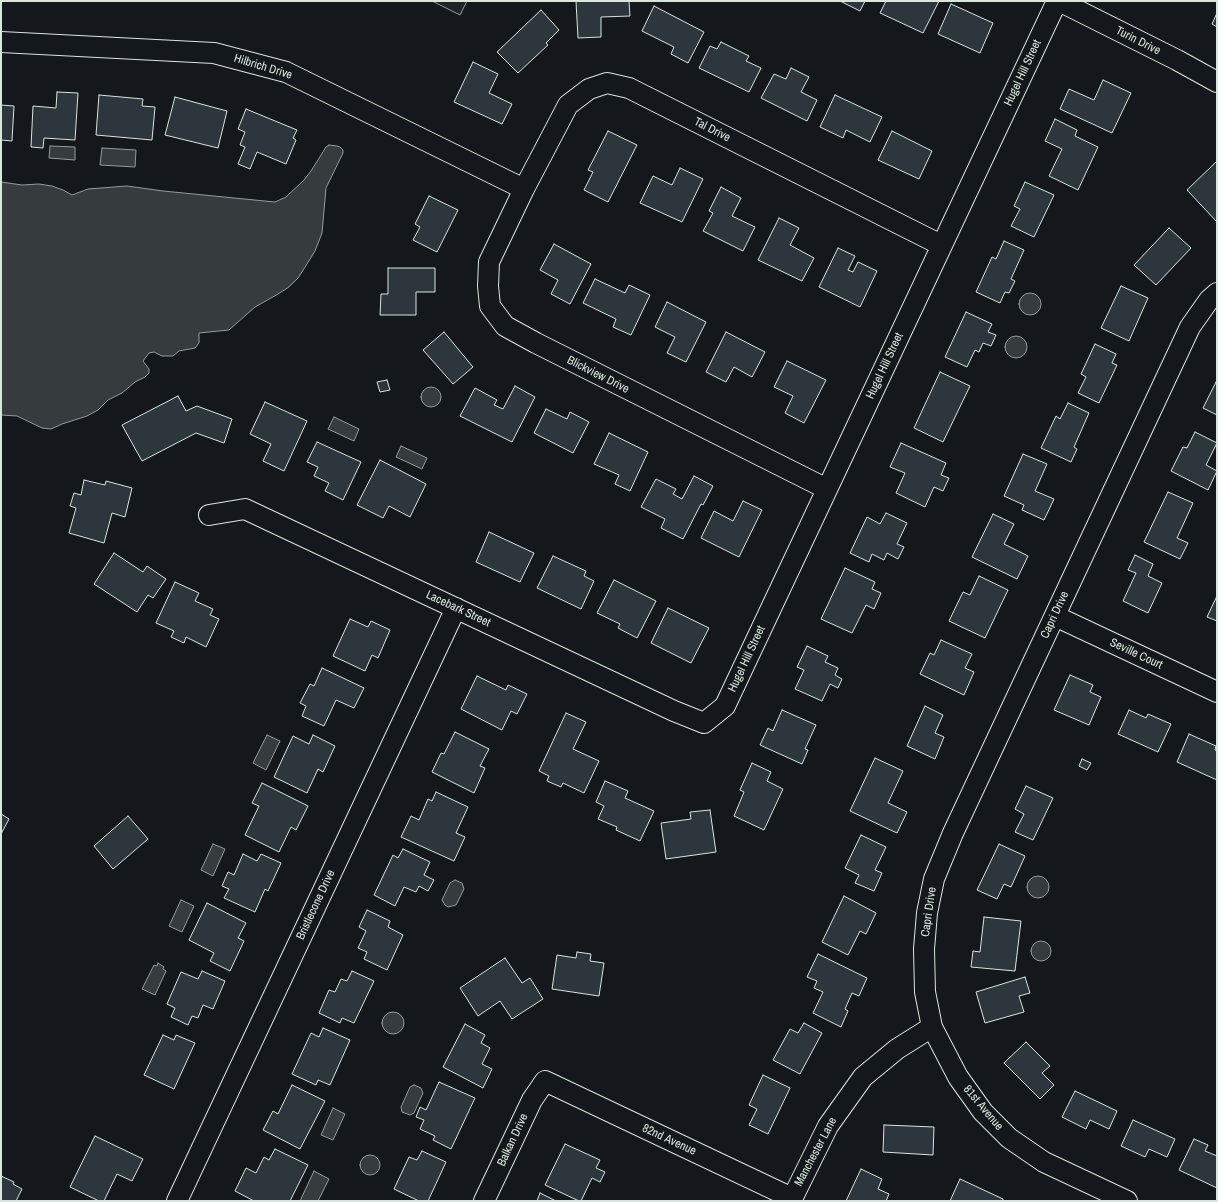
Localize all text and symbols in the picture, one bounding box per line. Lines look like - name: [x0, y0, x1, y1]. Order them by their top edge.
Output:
- street label: Turin Drive: [1113, 24, 1163, 58]
- street label: Hugel Hill Street: [1001, 37, 1045, 109]
- street label: Hilbrich Drive: [232, 51, 294, 83]
- street label: Tal Drive: [691, 115, 733, 145]
- street label: Hugel Hill Street: [863, 330, 907, 402]
- street label: Blickview Drive: [565, 353, 631, 397]
- street label: Lacebark Street: [423, 588, 493, 630]
- street label: Capri Drive: [1038, 589, 1072, 641]
- street label: Hugel Hill Street: [725, 623, 769, 695]
- street label: Seville Court: [1107, 636, 1165, 672]
- street label: Bristlecone Drive: [294, 868, 338, 942]
- street label: Capri Drive: [918, 886, 940, 938]
- street label: 81st Avenue: [960, 1082, 1006, 1134]
- street label: Balkan Drive: [495, 1111, 531, 1169]
- street label: Manchester Lane: [792, 1115, 840, 1189]
- street label: 82nd Avenue: [640, 1121, 698, 1159]

